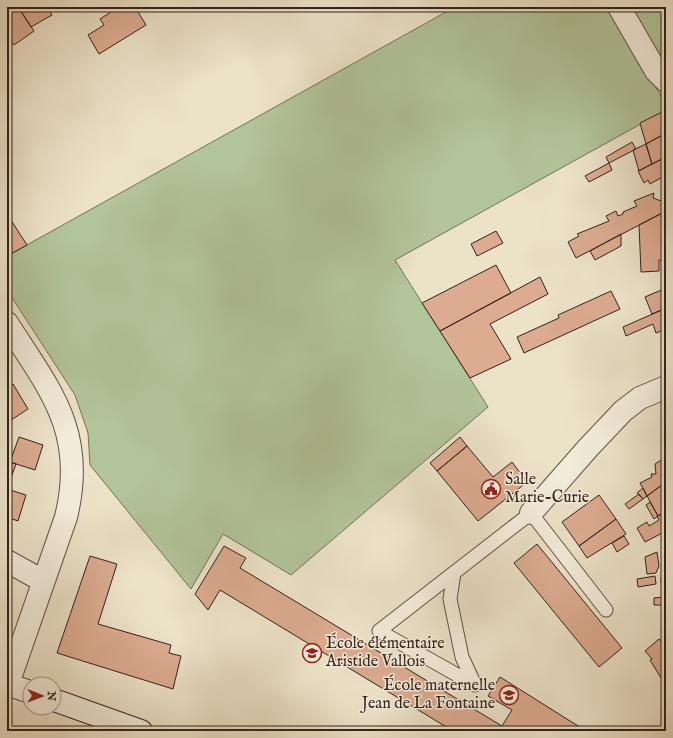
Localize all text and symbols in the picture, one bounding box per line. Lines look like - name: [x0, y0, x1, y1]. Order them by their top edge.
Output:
- place label: Salle Marie-Curie: [505, 470, 589, 508]
- public building icon: Salle Marie-Curie: [480, 478, 502, 500]
- place label: École élémentaire Aristide Vallois: [325, 632, 445, 672]
- school or university icon: École élémentaire Aristide Vallois: [301, 642, 323, 664]
- place label: École maternelle Jean de La Fontaine: [360, 674, 495, 714]
- north arrow: [22, 676, 62, 716]
- school or university icon: École maternelle Jean de La Fontaine: [498, 684, 520, 706]
- text: N: [44, 690, 58, 702]

